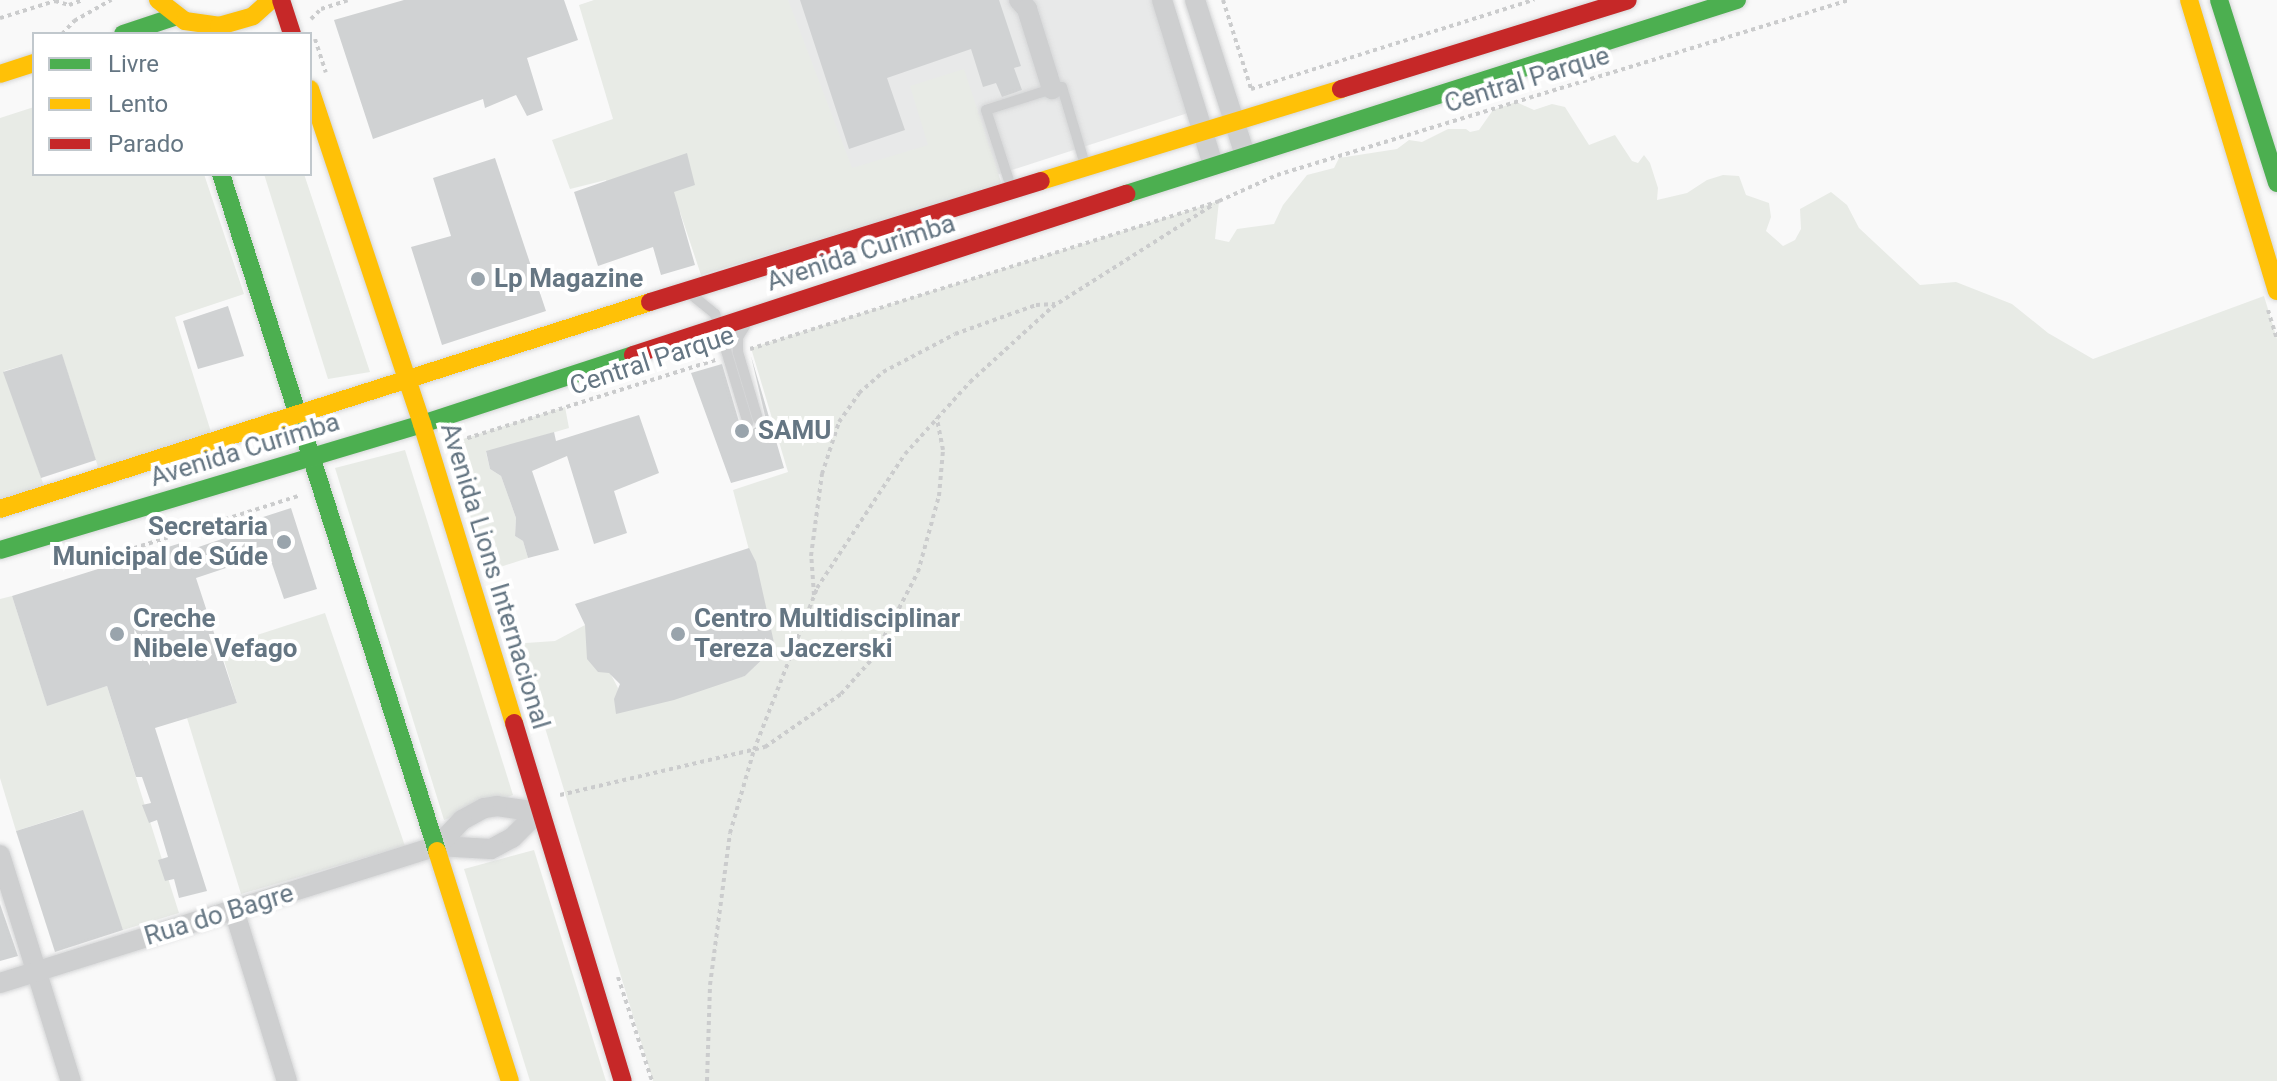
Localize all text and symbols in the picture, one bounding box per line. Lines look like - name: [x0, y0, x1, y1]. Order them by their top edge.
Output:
- legend: [32, 32, 312, 176]
- street label: Central Parque: [1441, 40, 1613, 120]
- text: Livre: [108, 50, 159, 78]
- text: Lento: [108, 90, 168, 118]
- text: Parado: [108, 130, 184, 158]
- street label: Avenida Curimba: [763, 208, 959, 298]
- place label: Lp Magazine: [494, 263, 643, 295]
- marker: Lp Magazine: [469, 270, 487, 288]
- street label: Central Parque: [566, 320, 738, 402]
- street label: Avenida Curimba: [147, 406, 343, 494]
- place label: SAMU: [758, 415, 831, 447]
- street label: Avenida Lions Internacional: [434, 419, 556, 733]
- marker: SAMU: [733, 422, 751, 440]
- place label: Secretaria Municipal de Súde: [53, 511, 268, 572]
- marker: Secretaria Municipal de Súde: [275, 533, 293, 551]
- place label: Creche Nibele Vefago: [133, 603, 297, 664]
- place label: Centro Multidisciplinar Tereza Jaczerski: [694, 603, 960, 664]
- marker: Creche Nibele Vefago: [108, 625, 126, 643]
- marker: Centro Multidisciplinar Tereza Jaczerski: [669, 625, 687, 643]
- street label: Rua do Bagre: [141, 878, 297, 952]

